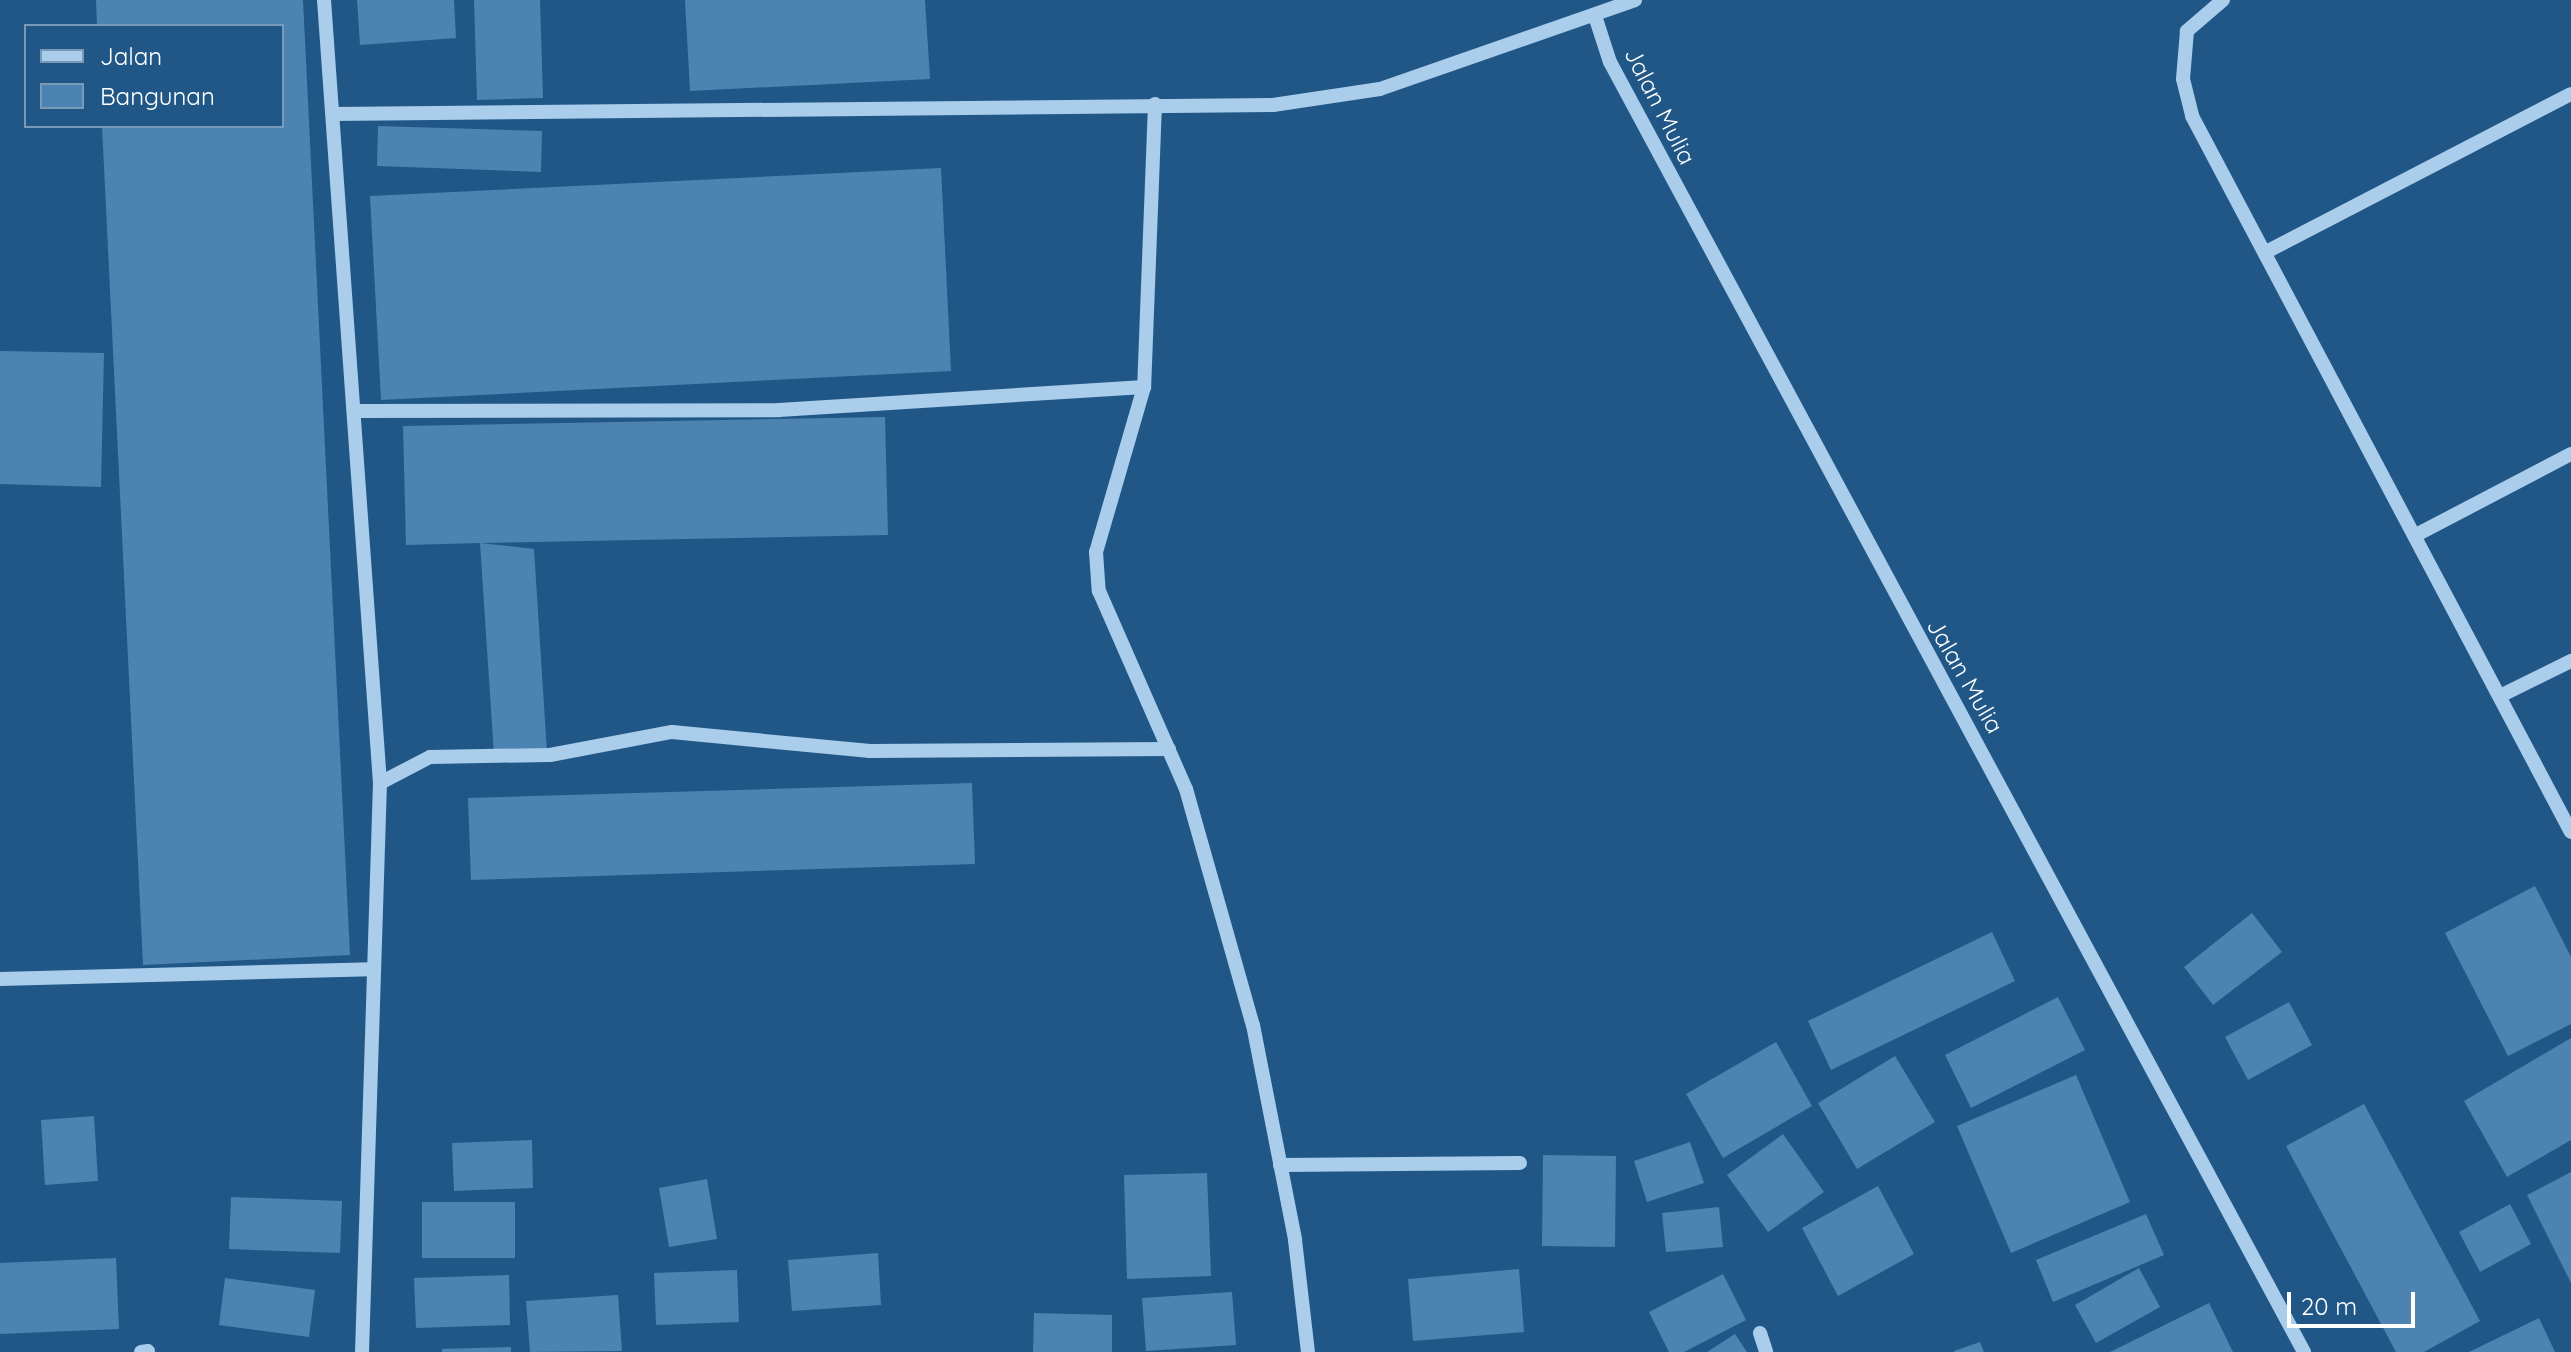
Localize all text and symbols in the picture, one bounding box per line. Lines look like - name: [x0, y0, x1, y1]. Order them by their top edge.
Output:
- legend: [24, 24, 284, 128]
- text: Jalan: [100, 41, 162, 71]
- street label: Jalan Mulia: [1618, 43, 1702, 169]
- text: Bangunan: [100, 81, 215, 111]
- street label: Jalan Mulia: [1921, 614, 2009, 738]
- scale bar: [2291, 1276, 2419, 1326]
- text: 20 m: [2301, 1291, 2357, 1321]

